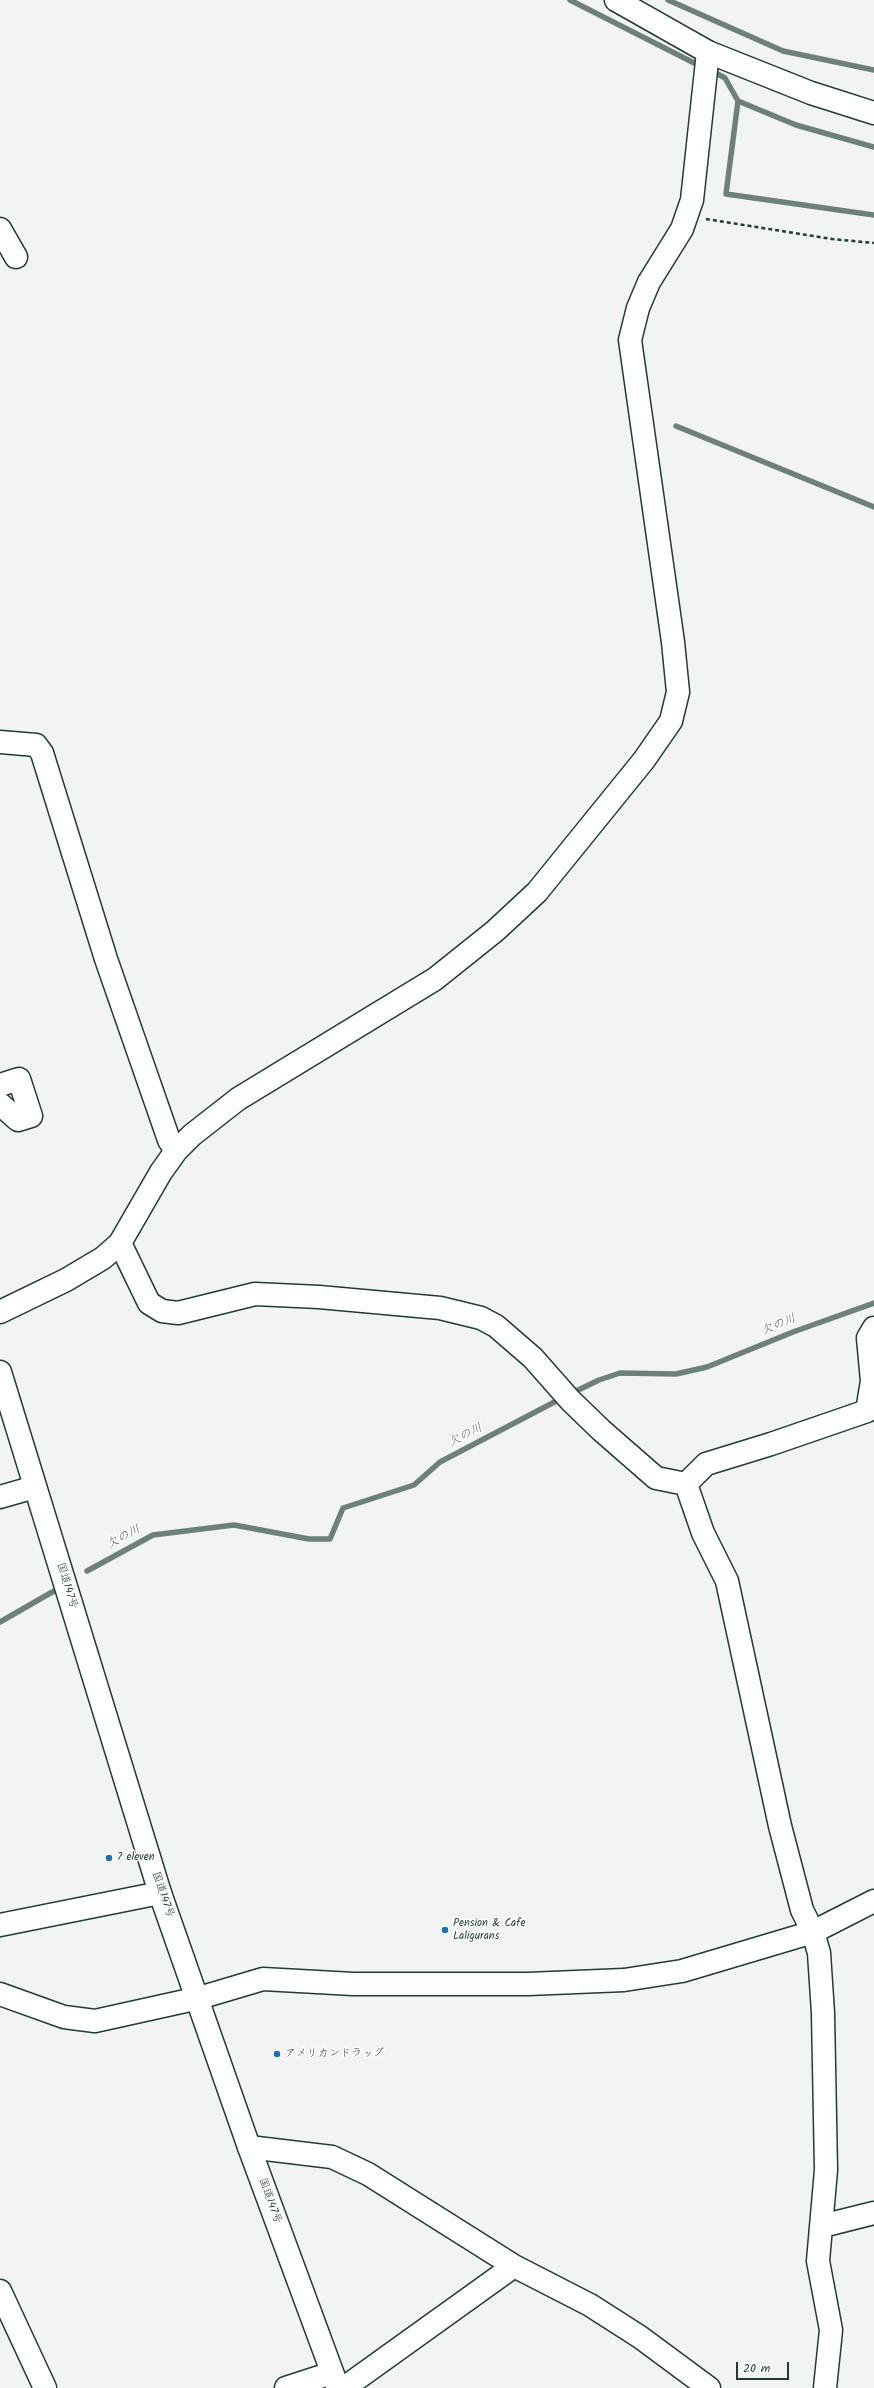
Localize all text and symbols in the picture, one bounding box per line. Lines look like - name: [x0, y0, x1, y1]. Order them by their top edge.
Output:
- water label: 欠の川: [760, 1313, 798, 1339]
- water label: 欠の川: [447, 1421, 485, 1451]
- water label: 欠の川: [105, 1523, 143, 1553]
- street label: 国道147号: [53, 1561, 79, 1611]
- place label: 7 eleven: [117, 1851, 155, 1865]
- marker: 7 eleven: [104, 1853, 114, 1863]
- street label: 国道147号: [148, 1870, 176, 1920]
- place label: Pension & Cafe Laligurans: [453, 1917, 525, 1943]
- marker: Pension & Cafe Laligurans: [440, 1925, 450, 1935]
- place label: アメリカンドラッグ: [285, 2047, 384, 2061]
- marker: アメリカンドラッグ: [272, 2049, 282, 2059]
- street label: 国道147号: [255, 2176, 283, 2226]
- scale bar: [738, 2354, 791, 2380]
- text: 20 m: [743, 2359, 770, 2378]

